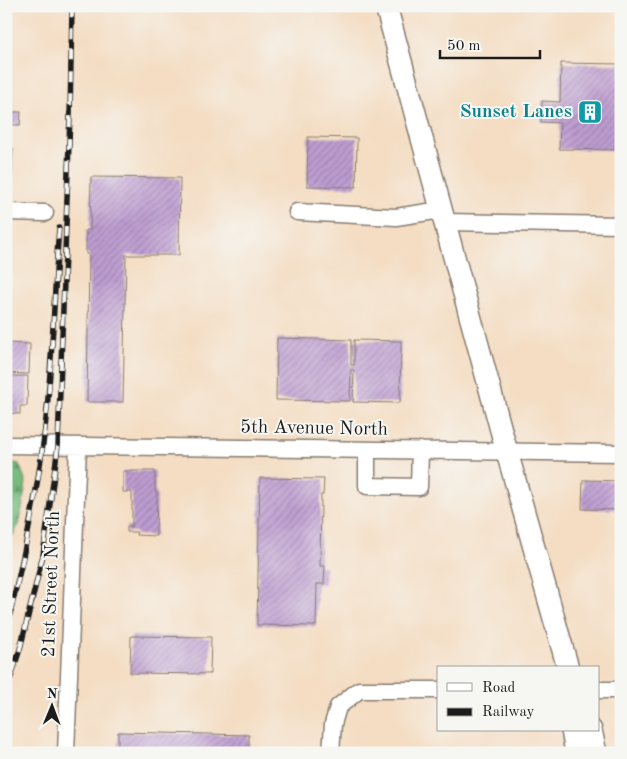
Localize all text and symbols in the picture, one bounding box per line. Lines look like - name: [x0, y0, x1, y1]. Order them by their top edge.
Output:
- scale bar: [440, 28, 540, 60]
- text: 50 m: [447, 39, 481, 54]
- building icon: Sunset Lanes: [577, 99, 603, 125]
- place label: Sunset Lanes: [460, 103, 572, 122]
- street label: 5th Avenue North: [240, 418, 388, 440]
- street label: 21st Street North: [40, 510, 64, 658]
- legend: [437, 666, 600, 732]
- text: Road: [482, 681, 516, 696]
- north arrow: [28, 682, 78, 732]
- text: N: [47, 687, 58, 701]
- text: Railway: [482, 705, 535, 720]

